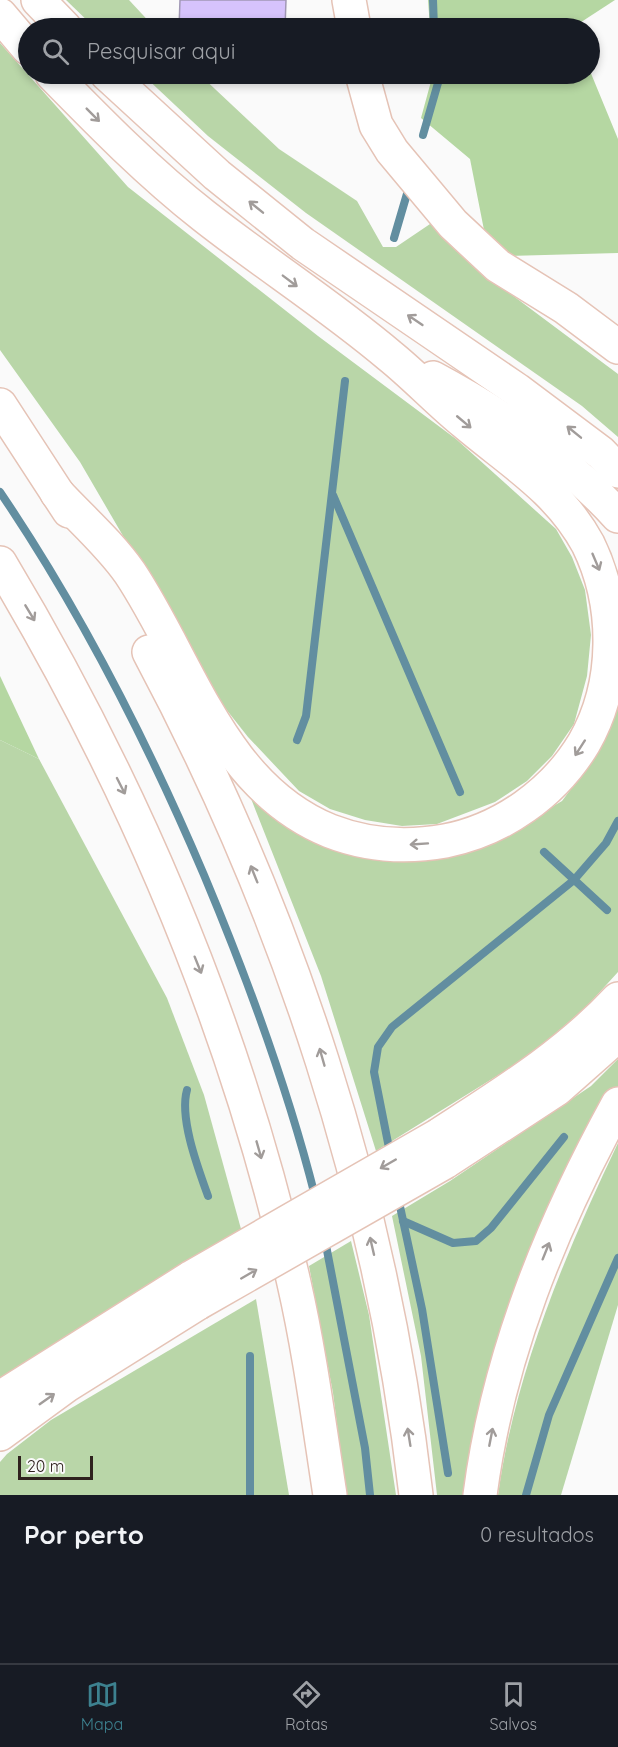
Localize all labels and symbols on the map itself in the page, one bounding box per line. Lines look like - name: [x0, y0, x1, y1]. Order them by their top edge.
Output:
- one-way arrow: [86, 108, 101, 122]
- one-way arrow: [249, 200, 264, 214]
- one-way arrow: [282, 275, 298, 288]
- one-way arrow: [407, 314, 423, 326]
- one-way arrow: [456, 415, 471, 429]
- one-way arrow: [566, 426, 582, 439]
- one-way arrow: [591, 552, 602, 570]
- one-way arrow: [24, 604, 36, 621]
- one-way arrow: [574, 739, 586, 756]
- one-way arrow: [116, 776, 128, 794]
- one-way arrow: [410, 839, 430, 850]
- one-way arrow: [248, 866, 259, 884]
- one-way arrow: [194, 955, 205, 973]
- one-way arrow: [316, 1048, 327, 1067]
- one-way arrow: [254, 1140, 265, 1159]
- one-way arrow: [380, 1158, 397, 1170]
- one-way arrow: [366, 1236, 378, 1255]
- one-way arrow: [541, 1242, 552, 1260]
- one-way arrow: [240, 1268, 257, 1280]
- one-way arrow: [38, 1393, 54, 1405]
- one-way arrow: [403, 1428, 414, 1447]
- one-way arrow: [486, 1428, 497, 1448]
- scale bar: [18, 1453, 93, 1480]

